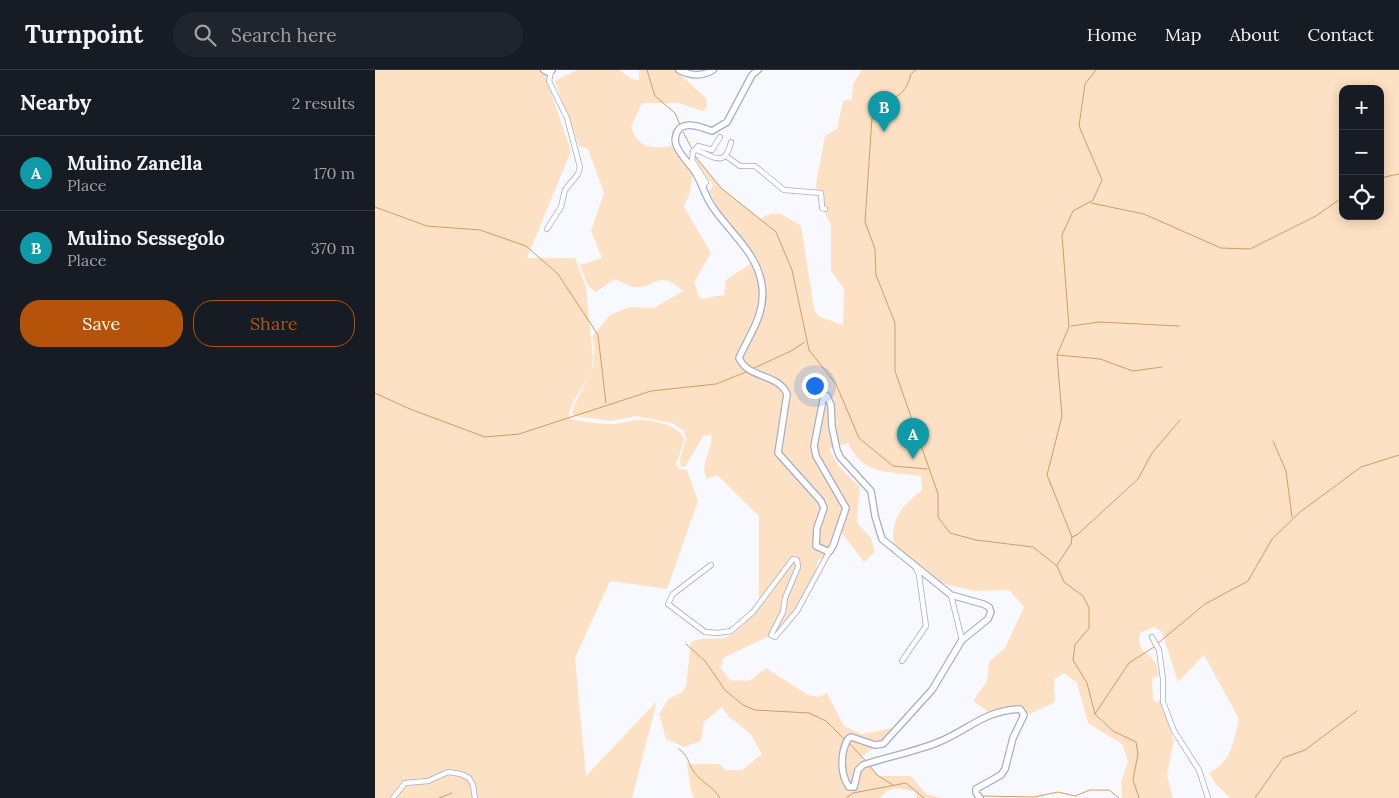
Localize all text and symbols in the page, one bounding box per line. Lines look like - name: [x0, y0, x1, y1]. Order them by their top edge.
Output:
- search box: [173, 12, 523, 57]
- text: Turnpoint: [25, 19, 143, 50]
- icon: search: [191, 21, 219, 49]
- text: Search here: [231, 23, 337, 47]
- text: Home: [1087, 23, 1137, 46]
- text: Map: [1165, 23, 1201, 46]
- text: About: [1229, 23, 1279, 46]
- text: Contact: [1307, 23, 1374, 46]
- map controls: [1339, 85, 1384, 220]
- button: +: [1339, 85, 1384, 130]
- text: Nearby: [20, 89, 91, 116]
- pin: B: [868, 91, 900, 132]
- text: 2 results: [292, 93, 355, 113]
- button: −: [1339, 130, 1384, 175]
- text: Mulino Zanella: [67, 151, 202, 175]
- text: A: [31, 163, 41, 183]
- text: 170 m: [313, 163, 355, 183]
- text: Place: [67, 175, 106, 195]
- button: locate: [1339, 175, 1384, 220]
- text: Mulino Sessegolo: [67, 226, 225, 250]
- text: B: [31, 238, 41, 258]
- text: 370 m: [311, 238, 355, 258]
- text: Place: [67, 250, 106, 270]
- button: Save: [20, 300, 183, 347]
- button: Share: [193, 300, 355, 347]
- your location: [802, 373, 828, 399]
- pin: A: [897, 418, 929, 459]

